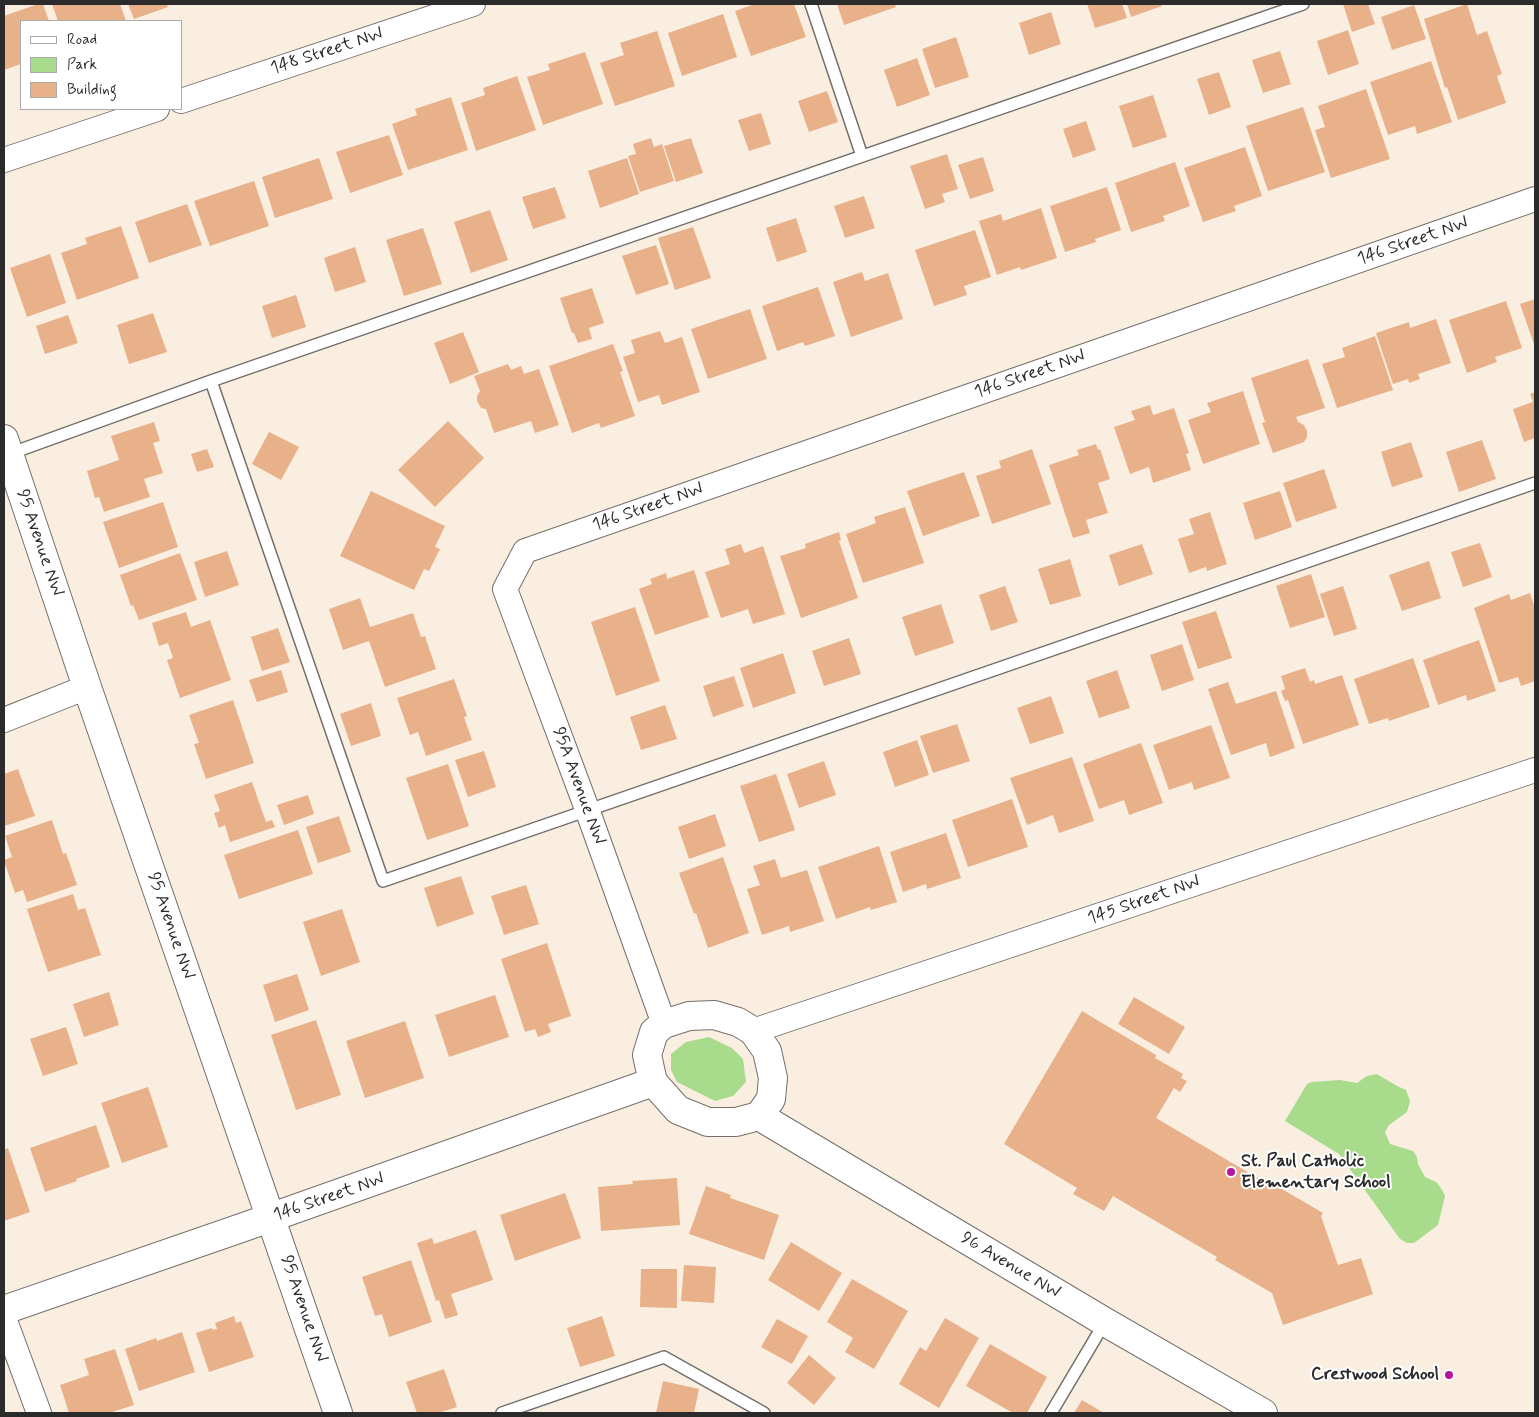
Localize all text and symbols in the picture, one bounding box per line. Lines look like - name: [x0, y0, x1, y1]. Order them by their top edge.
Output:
- legend: [20, 20, 182, 110]
- street label: 148 Street NW: [268, 24, 386, 80]
- text: Road: [67, 30, 97, 50]
- text: Park: [67, 55, 97, 75]
- text: Building: [67, 80, 117, 100]
- street label: 146 Street NW: [1355, 213, 1471, 271]
- street label: 146 Street NW: [972, 346, 1088, 404]
- street label: 146 Street NW: [590, 479, 706, 537]
- street label: 95 Avenue NW: [11, 487, 67, 599]
- street label: 95A Avenue NW: [547, 724, 609, 848]
- street label: 95 Avenue NW: [142, 870, 198, 982]
- street label: 145 Street NW: [1085, 872, 1203, 930]
- place label: St. Paul Catholic Elementary School: [1241, 1151, 1391, 1194]
- marker: St. Paul Catholic Elementary School: [1225, 1166, 1237, 1178]
- street label: 146 Street NW: [271, 1169, 387, 1227]
- street label: 96 Avenue NW: [957, 1228, 1063, 1304]
- street label: 95 Avenue NW: [275, 1253, 331, 1365]
- place label: Crestwood School: [1311, 1364, 1439, 1386]
- marker: Crestwood School: [1443, 1369, 1455, 1381]

